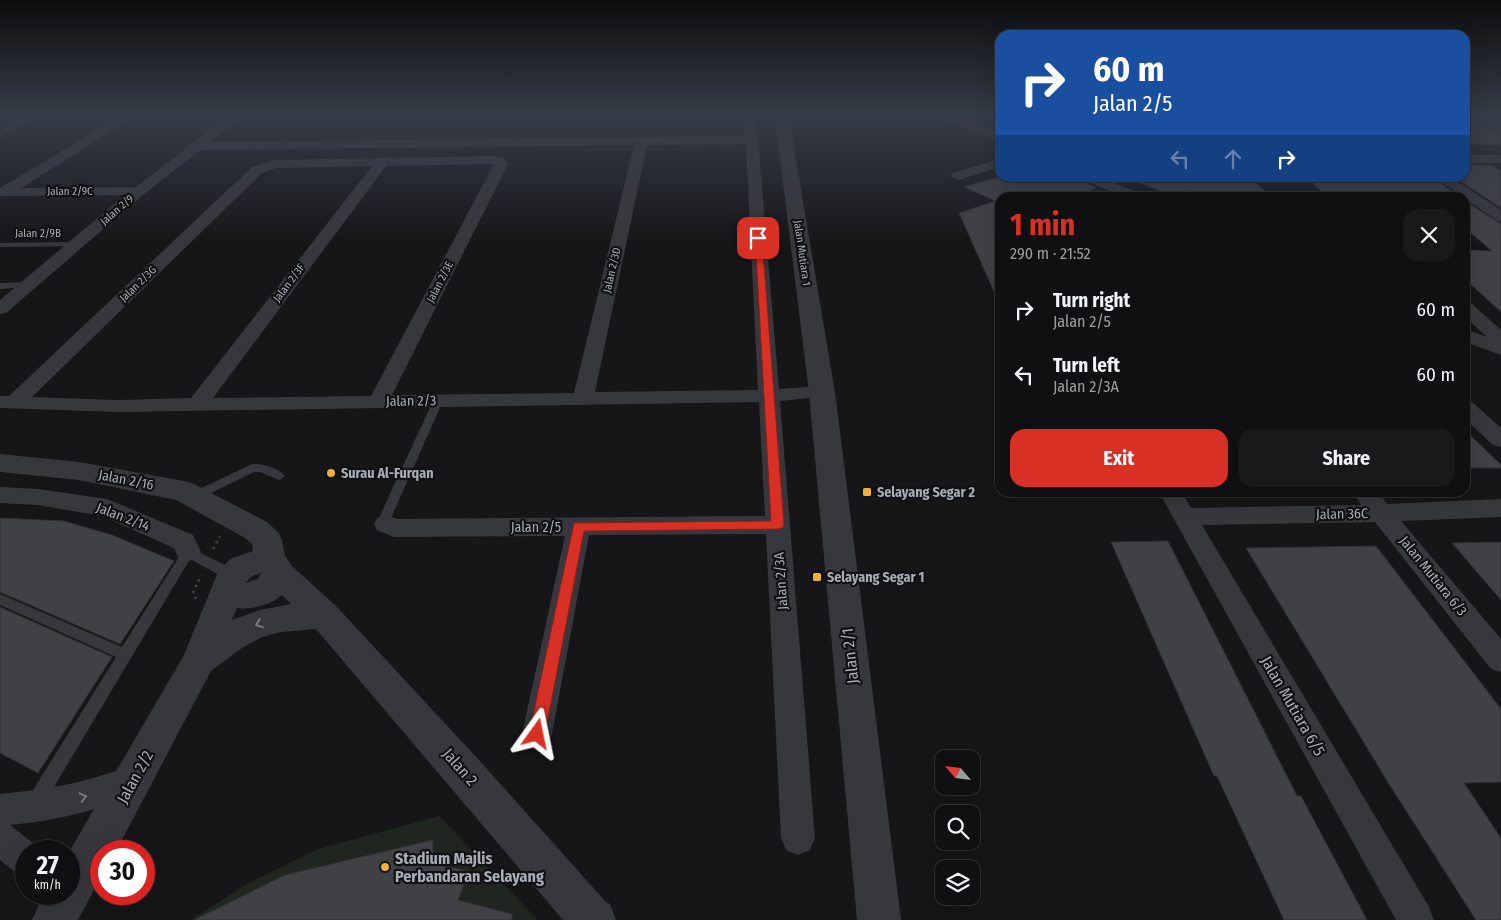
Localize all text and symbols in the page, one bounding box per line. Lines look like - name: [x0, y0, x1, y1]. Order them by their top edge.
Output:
- text: 60 m: [1093, 48, 1164, 90]
- icon: right: [1010, 50, 1075, 115]
- text: Jalan 2/5: [1093, 90, 1172, 117]
- icon: left: [1166, 145, 1194, 173]
- icon: ahead: [1219, 145, 1247, 173]
- icon: right: [1272, 145, 1300, 173]
- street label: Jalan 2/9C: [47, 185, 93, 198]
- street label: Jalan 2/9: [98, 192, 136, 228]
- text: 1 min: [1010, 207, 1075, 243]
- button: close: [1403, 209, 1455, 261]
- pin: [737, 217, 779, 259]
- street label: Jalan Mutiara 1: [791, 219, 813, 287]
- icon: arrive: [744, 224, 772, 252]
- street label: Jalan 2/9B: [15, 227, 61, 240]
- text: 290 m · 21:52: [1010, 244, 1091, 263]
- street label: Jalan 2/3D: [600, 246, 624, 294]
- street label: Jalan 2/3E: [424, 259, 456, 305]
- street label: Jalan 2/3F: [270, 261, 308, 305]
- street label: Jalan 2/3G: [117, 263, 159, 305]
- text: Turn right: [1053, 289, 1130, 312]
- icon: right: [1010, 296, 1038, 324]
- text: 60 m: [1417, 298, 1455, 321]
- text: Jalan 2/5: [1053, 312, 1111, 331]
- text: Turn left: [1053, 354, 1120, 377]
- icon: left: [1010, 361, 1038, 389]
- text: 60 m: [1417, 363, 1455, 386]
- text: Jalan 2/3A: [1053, 377, 1119, 396]
- street label: Jalan 2/3: [386, 392, 436, 410]
- button: Exit: [1010, 429, 1228, 487]
- button: Share: [1238, 429, 1455, 487]
- place label: Surau Al-Furqan: [341, 465, 434, 482]
- street label: Jalan 2/16: [97, 466, 155, 494]
- marker: Surau Al-Furqan: [325, 467, 337, 479]
- place label: Selayang Segar 2: [877, 484, 975, 501]
- marker: Selayang Segar 2: [861, 486, 873, 498]
- street label: Jalan 2/14: [94, 499, 152, 535]
- street label: Jalan 36C: [1316, 505, 1368, 523]
- street label: Jalan 2/5: [511, 519, 561, 536]
- street label: Jalan Mutiara 6/3: [1396, 533, 1470, 619]
- street label: Jalan 2/3A: [770, 551, 791, 610]
- place label: Selayang Segar 1: [827, 569, 924, 586]
- marker: Selayang Segar 1: [811, 571, 823, 583]
- one-way arrow: [255, 618, 264, 628]
- street label: Jalan 2/1: [838, 627, 862, 685]
- street label: Jalan Mutiara 6/5: [1257, 653, 1329, 759]
- position arrow: [510, 707, 562, 759]
- street label: Jalan 2: [439, 744, 481, 790]
- street label: Jalan 2/2: [113, 747, 157, 807]
- north arrow: [935, 750, 980, 795]
- map controls: [935, 750, 980, 905]
- one-way arrow: [78, 792, 87, 803]
- button: search: [935, 805, 980, 850]
- speed limit sign: 30: [90, 840, 155, 905]
- place label: Stadium Majlis Perbandaran Selayang: [395, 849, 544, 886]
- text: 27: [36, 851, 59, 881]
- button: layers: [935, 860, 980, 905]
- marker: Stadium Majlis Perbandaran Selayang: [379, 861, 391, 873]
- text: km/h: [34, 878, 61, 892]

